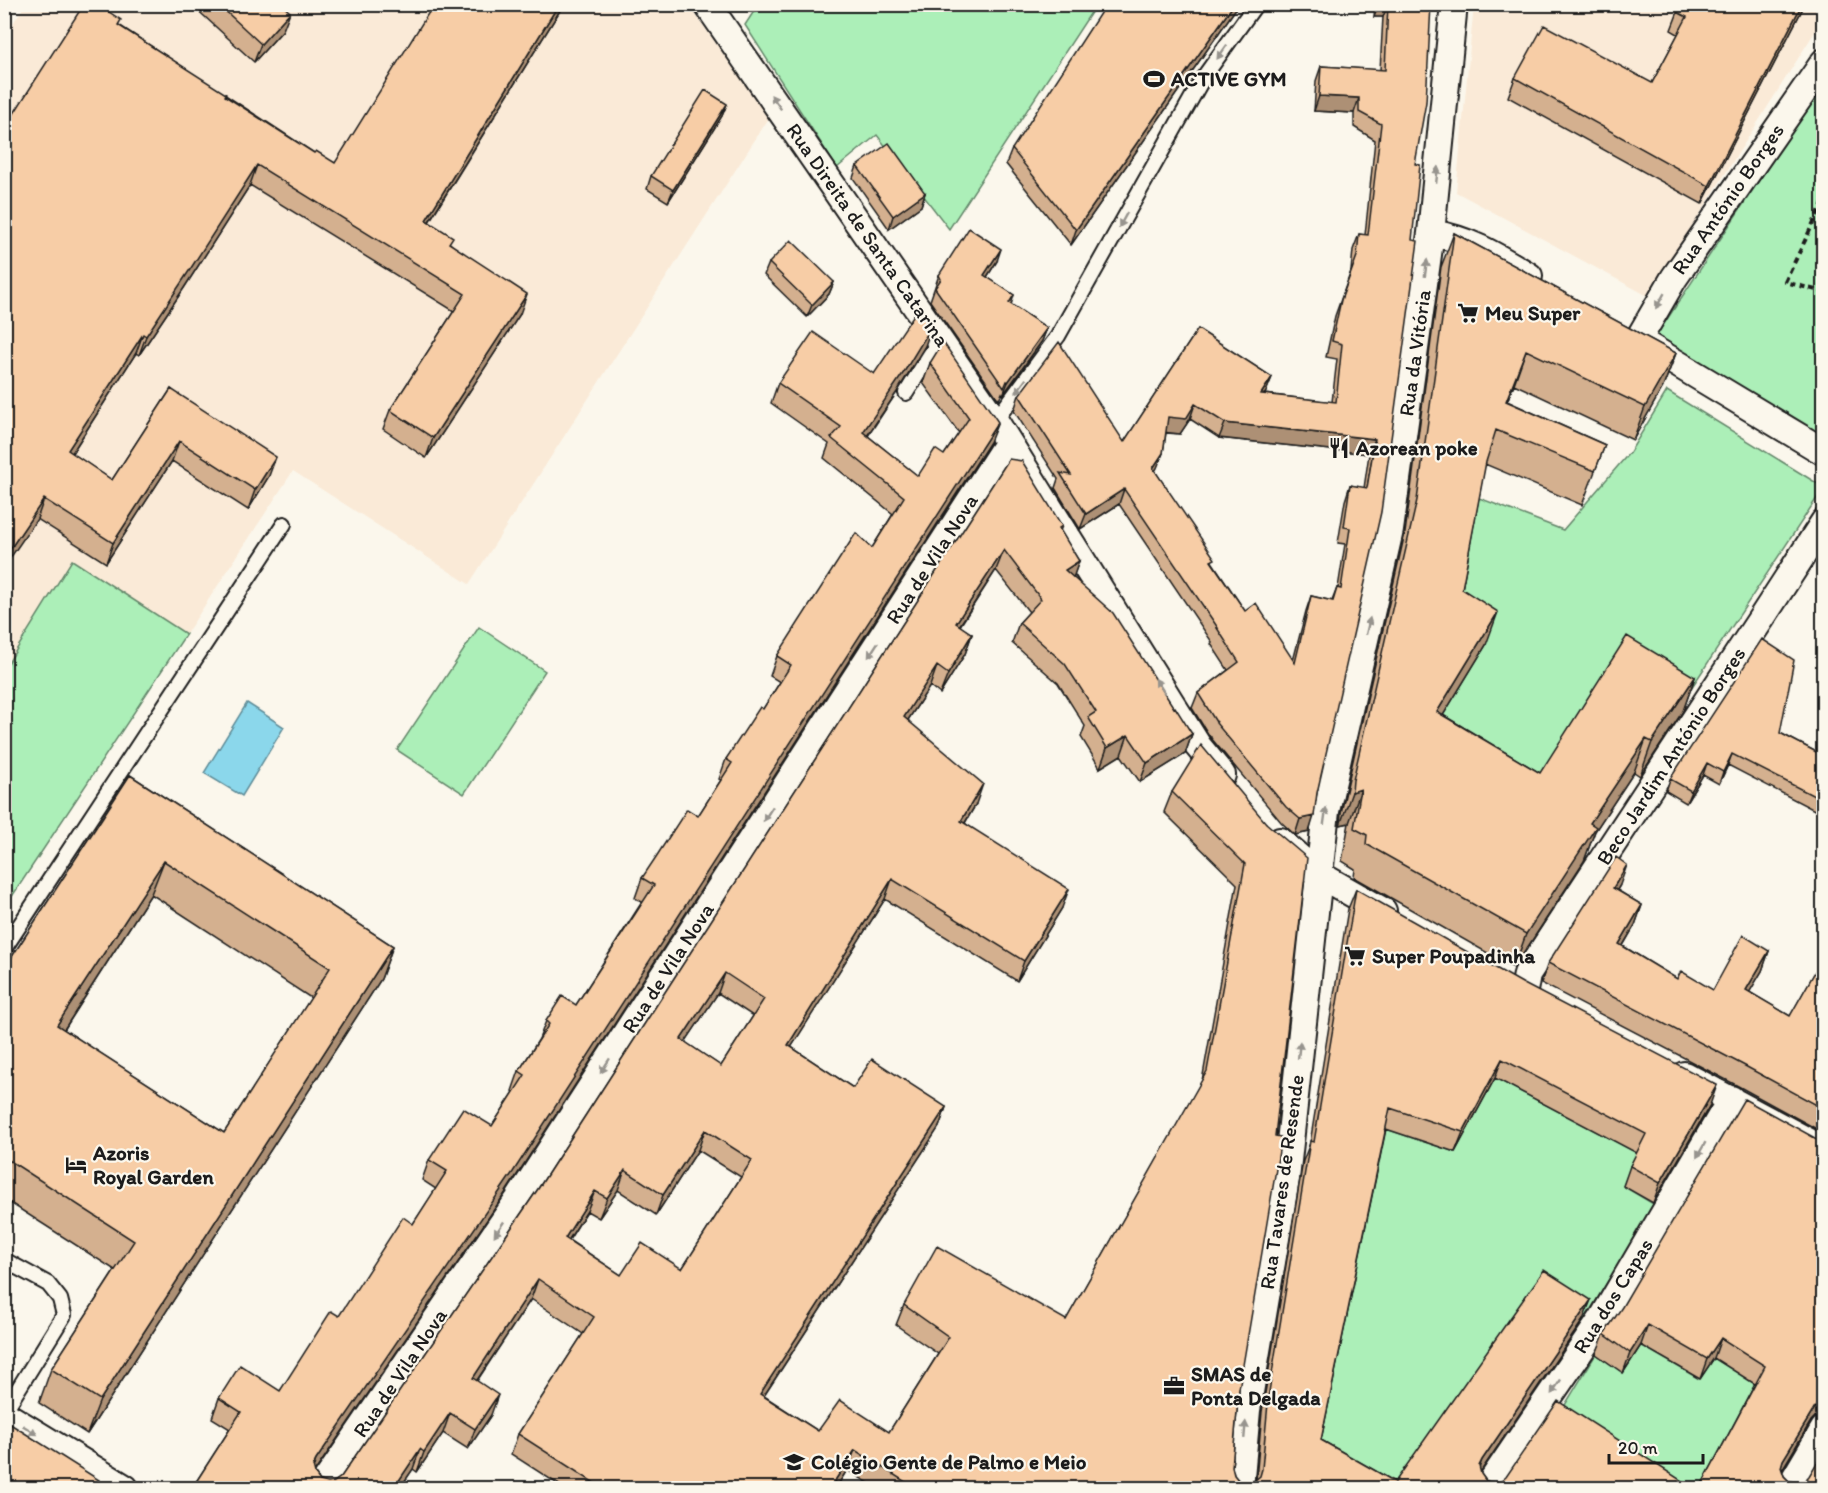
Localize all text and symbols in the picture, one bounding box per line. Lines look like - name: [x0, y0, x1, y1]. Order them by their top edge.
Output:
- one-way arrow: [1216, 44, 1228, 60]
- place label: ACTIVE GYM: [1170, 66, 1287, 91]
- sports icon: ACTIVE GYM: [1142, 67, 1166, 91]
- one-way arrow: [770, 95, 782, 111]
- street label: Rua Direita de Santa Catarina: [782, 118, 955, 351]
- street label: Rua António Borges: [1666, 118, 1789, 279]
- one-way arrow: [1432, 165, 1442, 184]
- one-way arrow: [1118, 212, 1128, 229]
- one-way arrow: [1422, 258, 1431, 277]
- street label: Rua da Vitória: [1393, 288, 1436, 418]
- one-way arrow: [1655, 293, 1666, 309]
- place label: Meu Super: [1485, 300, 1581, 326]
- supermarket icon: Meu Super: [1456, 301, 1480, 325]
- one-way arrow: [1015, 378, 1027, 394]
- place label: Azorean poke: [1355, 435, 1478, 461]
- restaurant icon: Azorean poke: [1327, 436, 1351, 460]
- street label: Rua de Vila Nova: [880, 489, 983, 628]
- one-way arrow: [1364, 616, 1373, 635]
- one-way arrow: [868, 641, 879, 658]
- street label: Beco Jardim António Borges: [1591, 642, 1750, 869]
- one-way arrow: [1155, 678, 1166, 694]
- one-way arrow: [762, 805, 773, 822]
- one-way arrow: [1321, 807, 1330, 826]
- street label: Rua de Vila Nova: [616, 898, 719, 1037]
- place label: Super Poupadinha: [1372, 943, 1536, 969]
- supermarket icon: Super Poupadinha: [1343, 944, 1367, 968]
- one-way arrow: [1295, 1041, 1304, 1060]
- one-way arrow: [599, 1057, 611, 1073]
- street label: Rua Tavares de Resende: [1254, 1073, 1309, 1291]
- place label: Azoris Royal Garden: [92, 1140, 214, 1190]
- one-way arrow: [1697, 1141, 1707, 1158]
- hotel icon: Azoris Royal Garden: [64, 1153, 88, 1177]
- one-way arrow: [493, 1221, 504, 1237]
- street label: Rua dos Capas: [1567, 1234, 1658, 1358]
- street label: Rua de Vila Nova: [347, 1303, 452, 1442]
- place label: SMAS de Ponta Delgada: [1191, 1361, 1321, 1411]
- office icon: SMAS de Ponta Delgada: [1162, 1374, 1186, 1398]
- one-way arrow: [1550, 1379, 1562, 1395]
- one-way arrow: [1240, 1421, 1250, 1440]
- one-way arrow: [22, 1425, 38, 1436]
- scale bar: [1609, 1427, 1704, 1465]
- text: 20 m: [1618, 1437, 1658, 1459]
- place label: Colégio Gente de Palmo e Meio: [811, 1449, 1087, 1475]
- school or university icon: Colégio Gente de Palmo e Meio: [782, 1450, 806, 1474]

